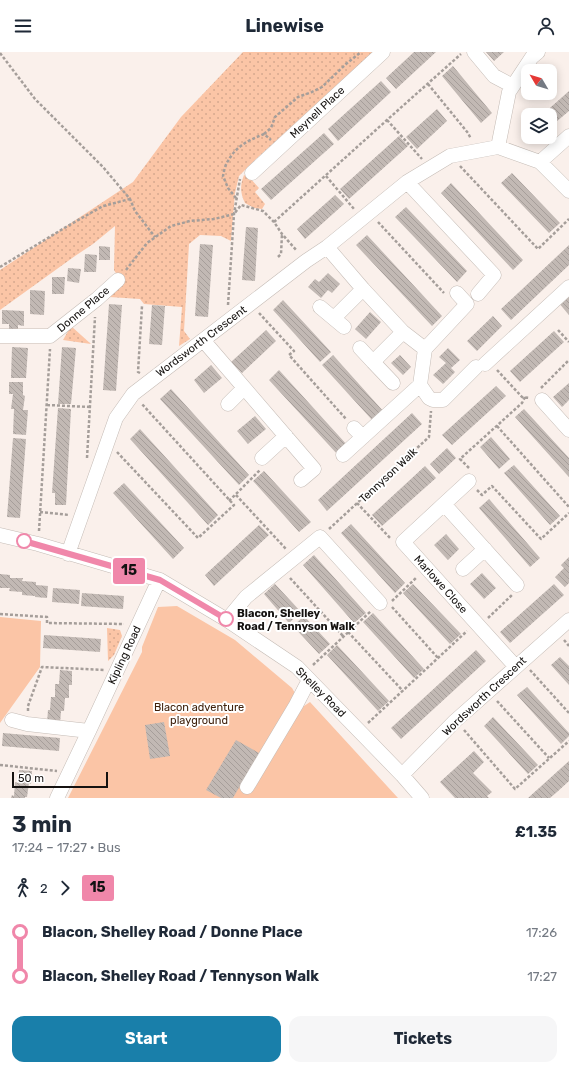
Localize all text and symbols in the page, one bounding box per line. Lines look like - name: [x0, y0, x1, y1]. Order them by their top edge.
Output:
- icon: menu: [12, 15, 34, 37]
- text: Linewise: [245, 15, 324, 37]
- icon: person: [535, 15, 557, 37]
- north arrow: [521, 64, 557, 100]
- map controls: [521, 64, 557, 144]
- street label: Meynell Place: [287, 84, 347, 141]
- button: layers: [521, 108, 557, 144]
- street label: Donne Place: [55, 284, 112, 335]
- street label: Wordsworth Crescent: [153, 303, 250, 380]
- street label: Tennyson Walk: [357, 445, 420, 506]
- unlabelled marker: [16, 533, 32, 549]
- street label: Marlowe Close: [411, 553, 470, 616]
- line badge: 15: [111, 558, 147, 584]
- text: 15: [121, 562, 137, 579]
- place label: Blacon, Shelley Road / Tennyson Walk: [237, 607, 355, 633]
- marker: Blacon, Shelley Road / Tennyson Walk: [218, 611, 234, 627]
- street label: Kipling Road: [105, 624, 144, 687]
- street label: Wordsworth Crescent: [440, 654, 530, 739]
- street label: Shelley Road: [293, 665, 348, 720]
- park label: Blacon adventure playground: [154, 701, 244, 727]
- scale bar: [12, 770, 108, 789]
- text: 50 m: [18, 772, 44, 785]
- text: 3 min: [12, 811, 72, 838]
- text: £1.35: [515, 823, 557, 841]
- text: 17:24 – 17:27 · Bus: [12, 840, 121, 855]
- icon: walk: [12, 877, 34, 899]
- icon: forward: [54, 877, 76, 899]
- text: 15: [90, 879, 106, 896]
- text: 2: [40, 881, 48, 896]
- text: Blacon, Shelley Road / Donne Place: [42, 923, 303, 941]
- text: 17:26: [526, 925, 557, 940]
- text: Blacon, Shelley Road / Tennyson Walk: [42, 967, 319, 985]
- text: 17:27: [527, 969, 557, 984]
- button: Start: [12, 1016, 281, 1062]
- button: Tickets: [289, 1016, 557, 1062]

